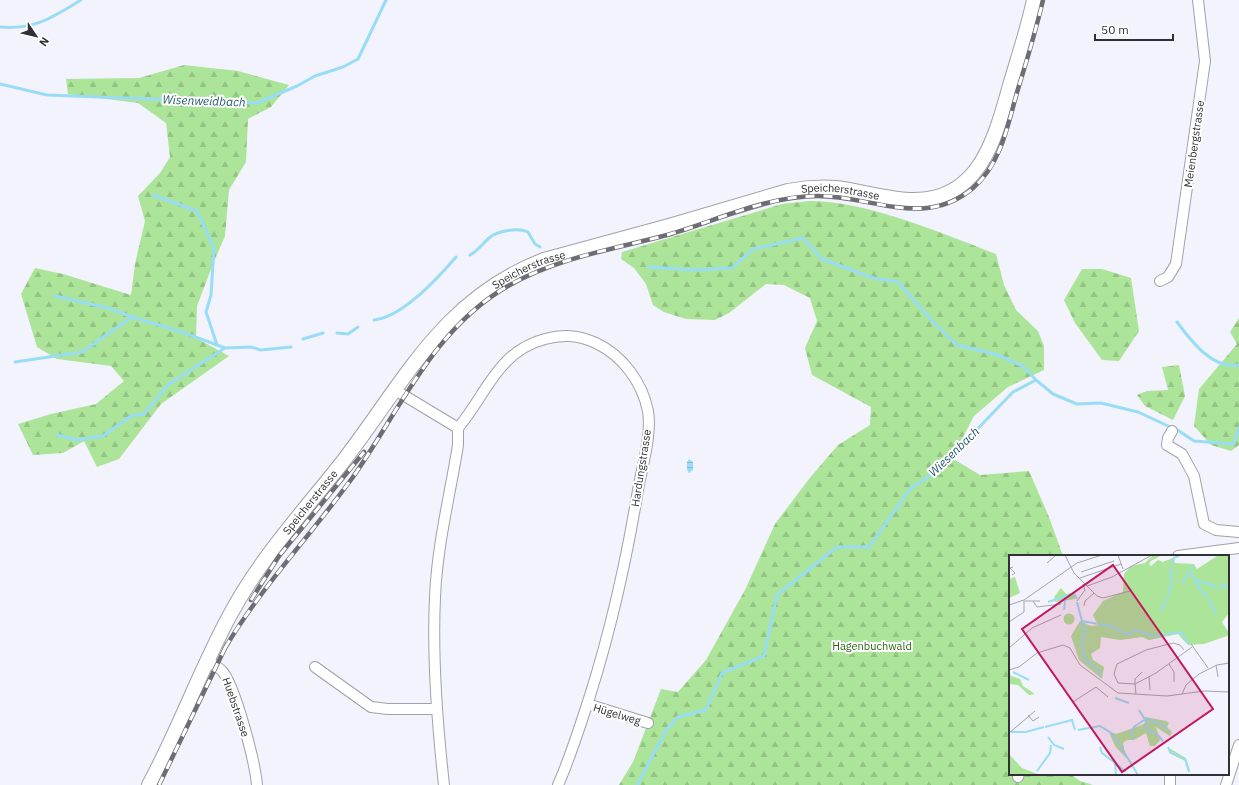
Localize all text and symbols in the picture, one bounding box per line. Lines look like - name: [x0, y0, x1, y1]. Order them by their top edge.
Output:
- north arrow: [16, 16, 56, 56]
- scale bar: [1095, 16, 1173, 42]
- text: 50 m: [1101, 22, 1129, 37]
- text: N: [36, 34, 52, 49]
- water label: Wisenweidbach: [162, 92, 246, 109]
- street label: Meienbergstrasse: [1181, 100, 1207, 188]
- street label: Speicherstrasse: [800, 181, 881, 203]
- street label: Speicherstrasse: [489, 248, 567, 292]
- water label: Wiesenbach: [925, 424, 982, 480]
- street label: Hardungstrasse: [628, 428, 654, 508]
- street label: Speicherstrasse: [280, 467, 341, 537]
- inset map: [1009, 555, 1229, 775]
- park label: Hagenbuchwald: [832, 639, 912, 653]
- street label: Huebstrasse: [219, 675, 253, 739]
- street label: Hügelweg: [592, 700, 643, 728]

